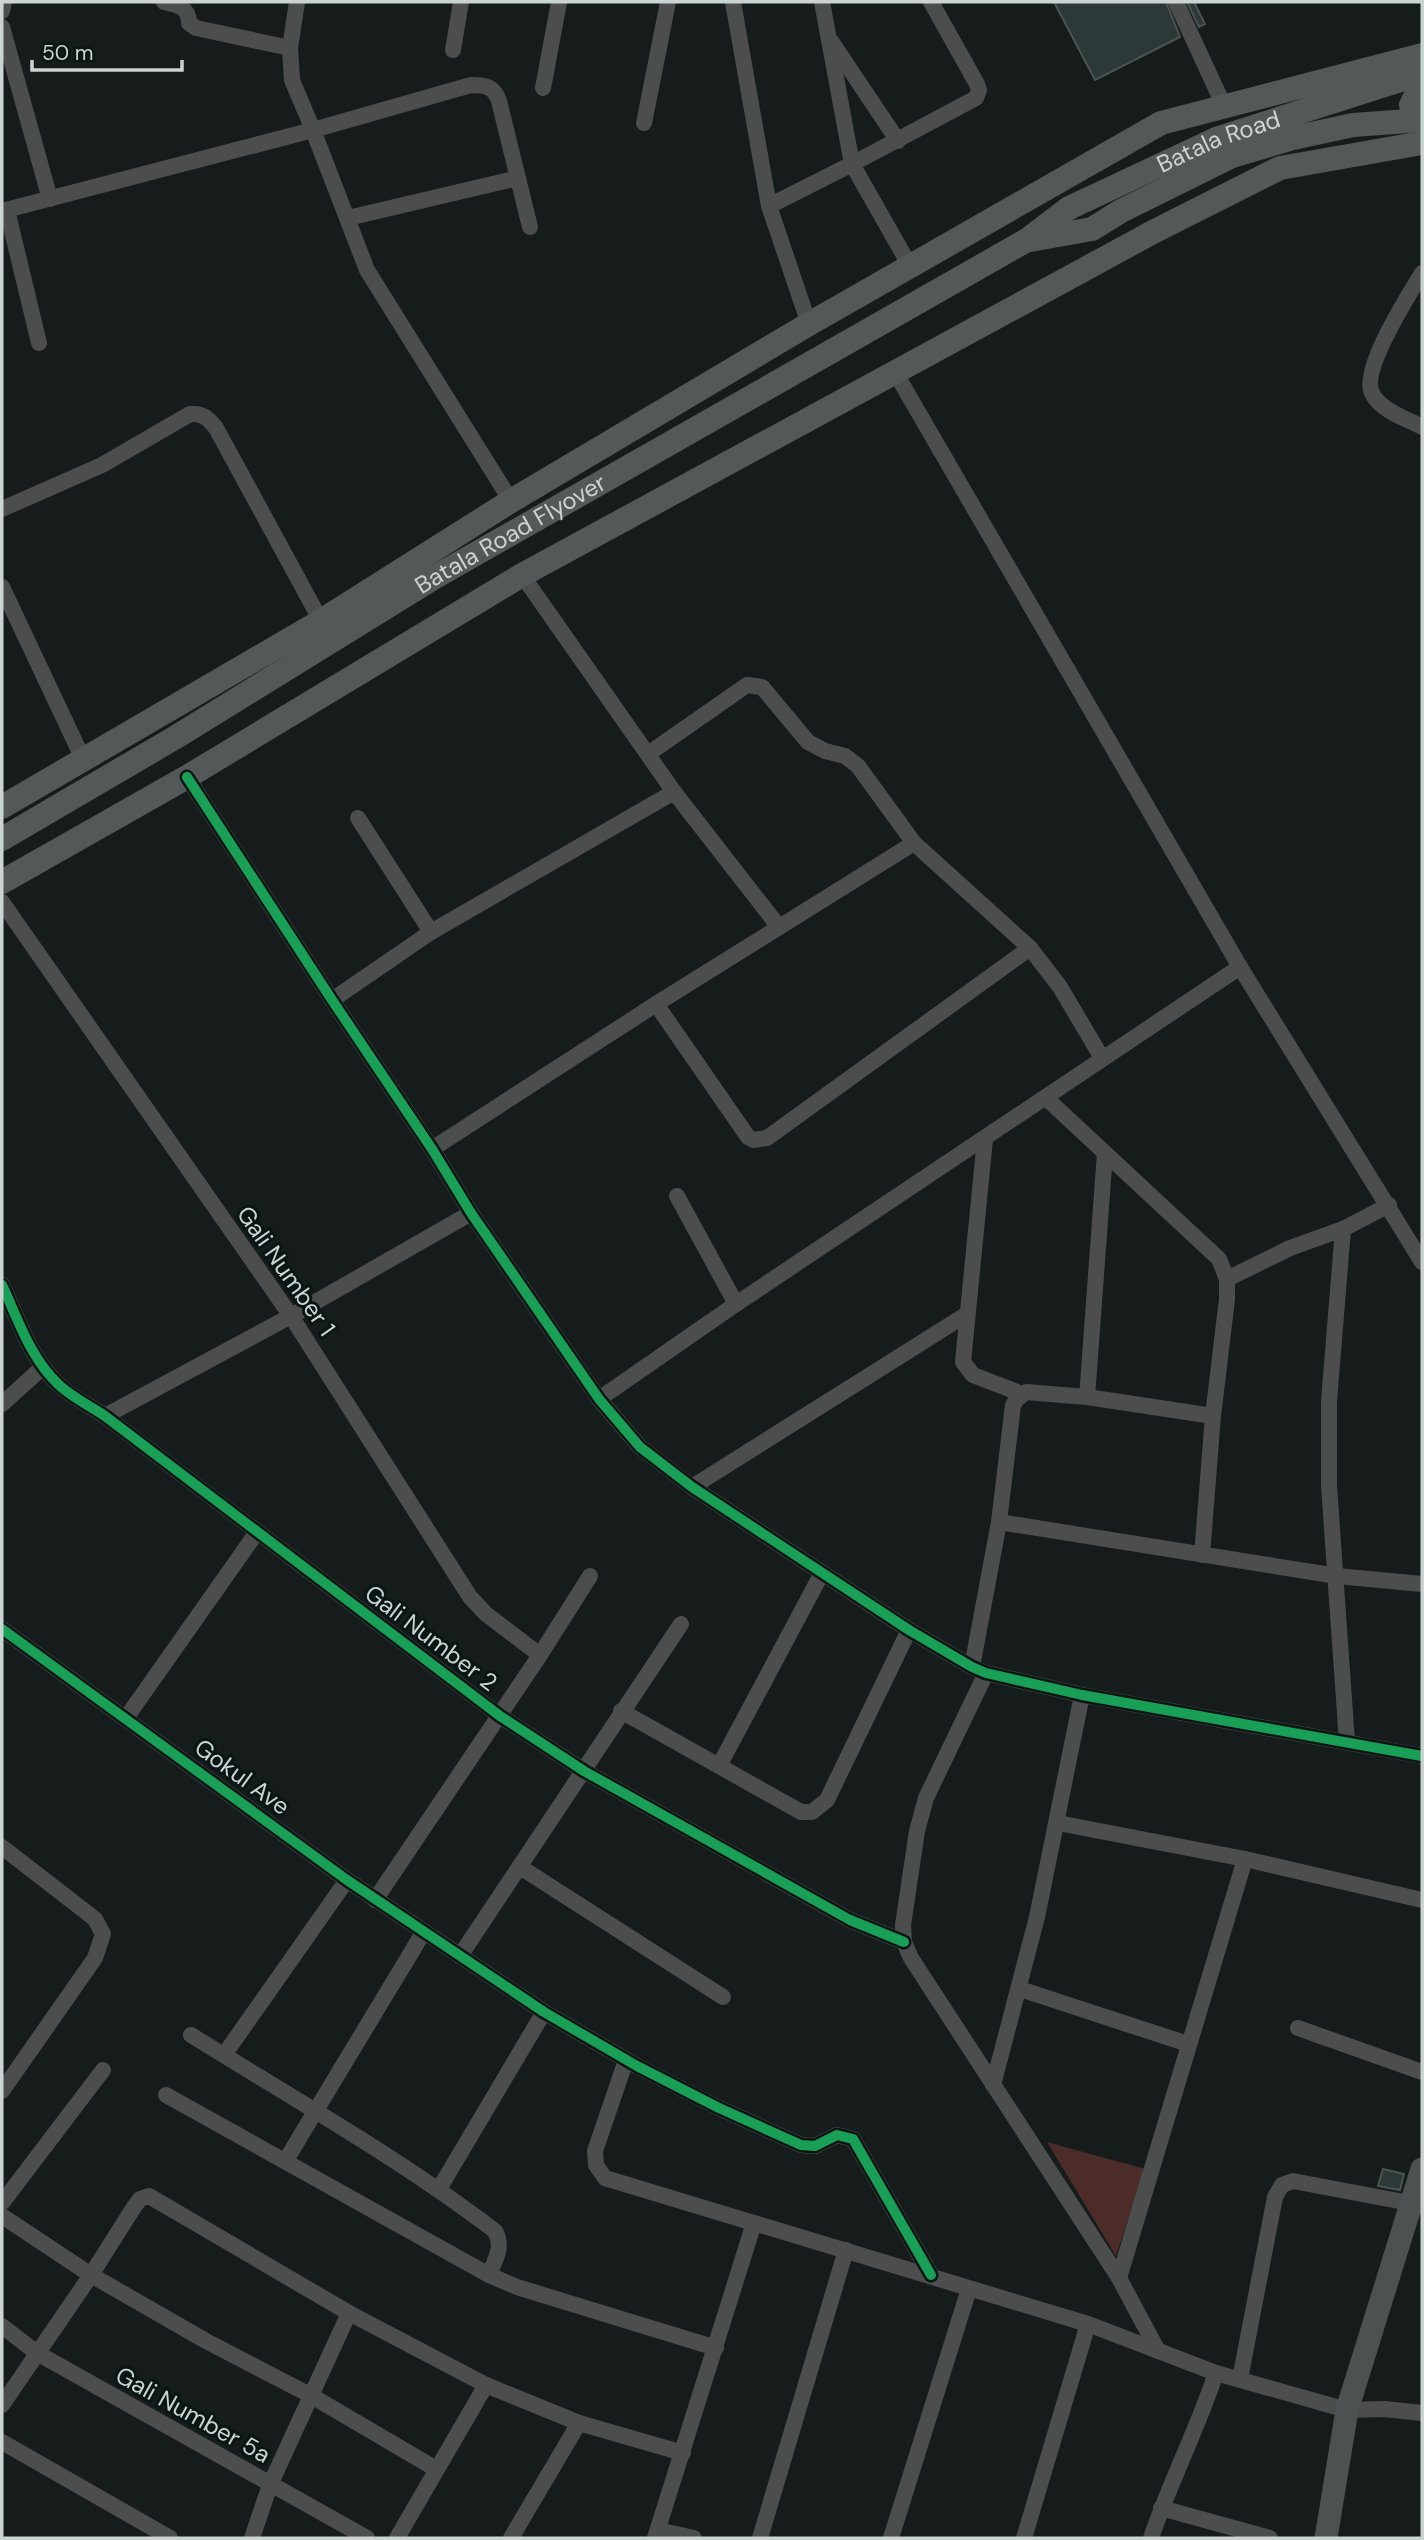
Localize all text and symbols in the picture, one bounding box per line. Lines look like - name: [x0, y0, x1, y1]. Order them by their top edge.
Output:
- scale bar: [32, 28, 182, 72]
- text: 50 m: [42, 39, 93, 67]
- street label: Batala Road: [1152, 103, 1284, 180]
- street label: Batala Road Flyover: [409, 467, 612, 601]
- street label: Gali Number 1: [230, 1200, 343, 1342]
- street label: Gali Number 2: [359, 1578, 504, 1698]
- street label: Gokul Ave: [189, 1732, 296, 1822]
- street label: Gali Number 5a: [110, 2359, 276, 2470]

